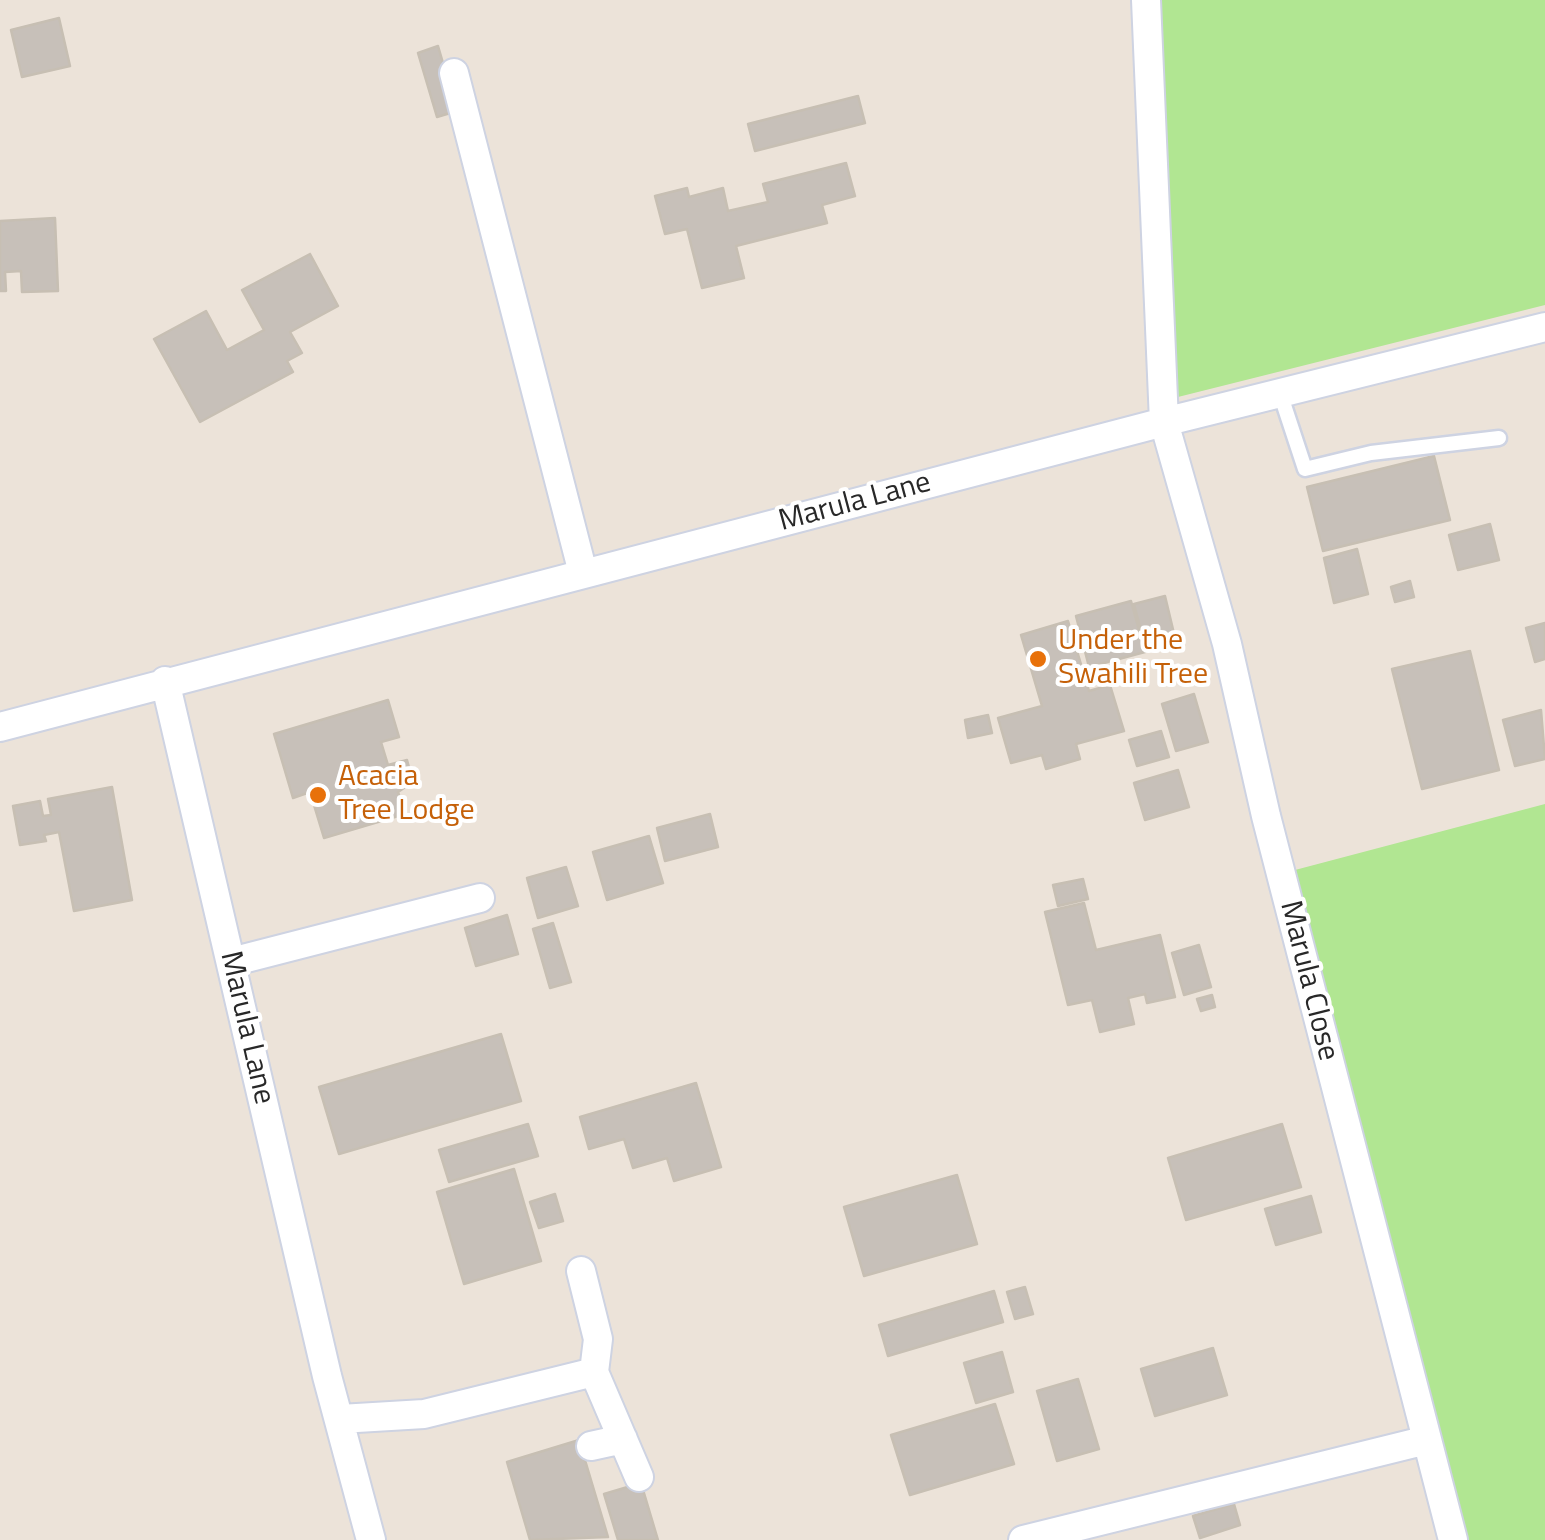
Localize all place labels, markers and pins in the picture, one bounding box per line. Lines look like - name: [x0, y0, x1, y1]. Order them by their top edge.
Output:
- place label: Under the Swahili Tree: [1058, 624, 1208, 694]
- marker: Under the Swahili Tree: [1027, 648, 1049, 670]
- place label: Acacia Tree Lodge: [338, 760, 475, 830]
- marker: Acacia Tree Lodge: [307, 784, 329, 806]

